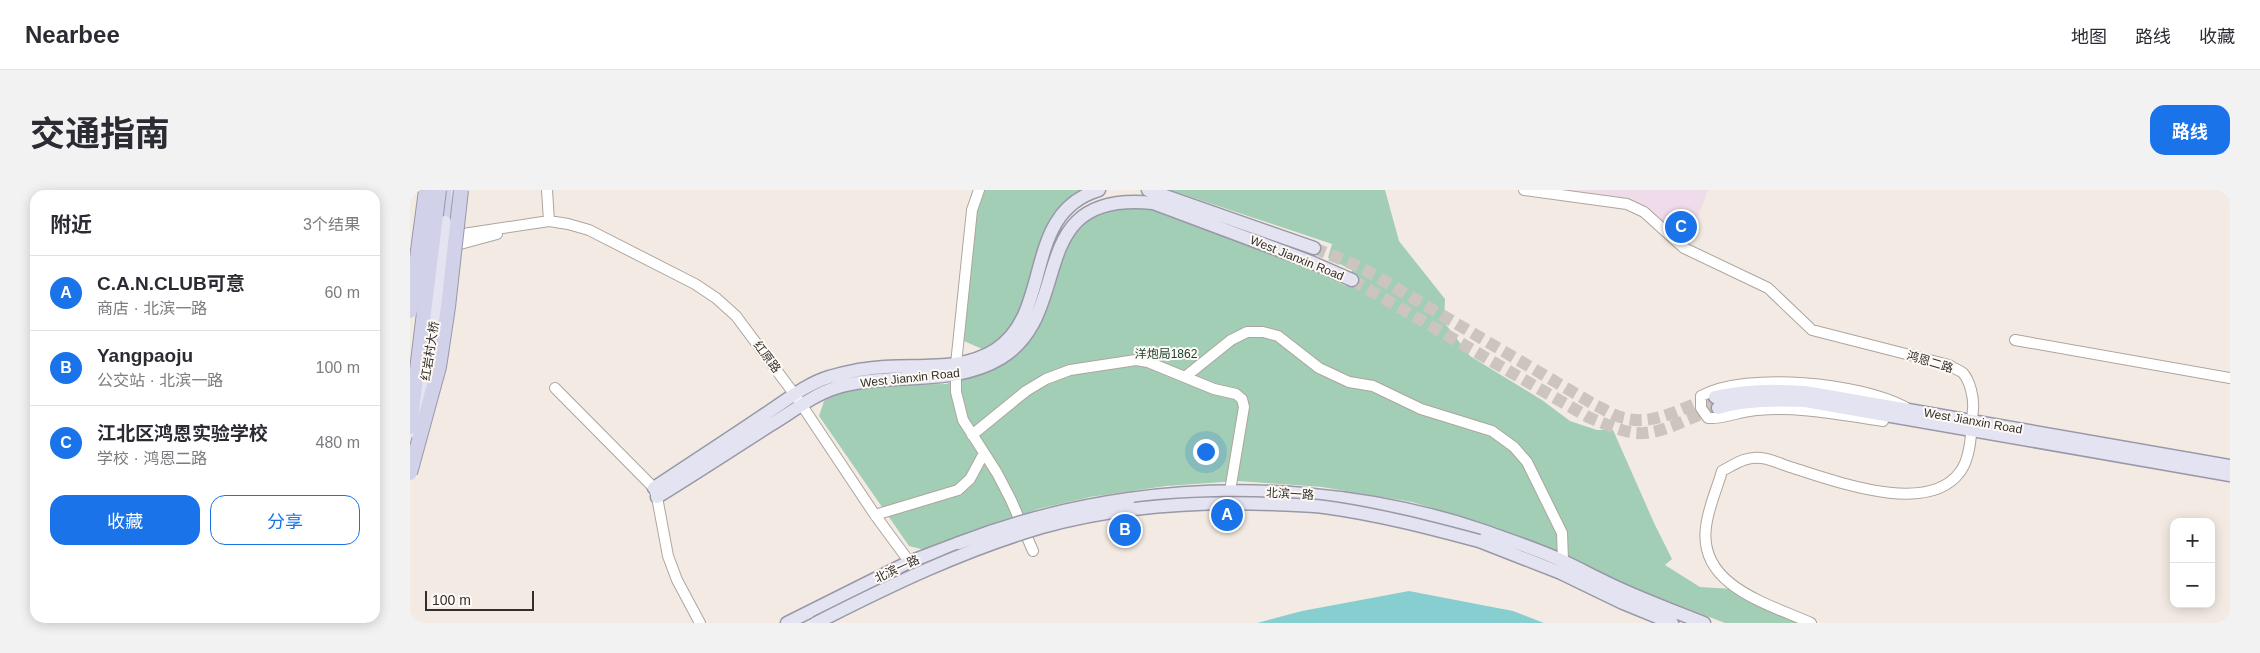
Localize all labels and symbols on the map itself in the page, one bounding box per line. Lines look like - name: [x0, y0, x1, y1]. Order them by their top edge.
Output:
- pin: C: [1665, 208, 1697, 246]
- street label: West Jianxin Road: [1248, 233, 1346, 283]
- street label: 红岩村大桥: [418, 320, 442, 382]
- street label: 红原路: [751, 338, 783, 376]
- park label: 洋炮局1862: [1135, 347, 1198, 361]
- street label: 鸿恩二路: [1905, 348, 1955, 376]
- street label: West Jianxin Road: [860, 366, 960, 390]
- street label: West Jianxin Road: [1923, 405, 2023, 437]
- your location: [1193, 439, 1219, 465]
- street label: 北滨一路: [1266, 486, 1314, 502]
- pin: A: [1211, 496, 1243, 534]
- pin: B: [1109, 511, 1141, 549]
- street label: 北滨一路: [872, 553, 922, 585]
- scale bar: [425, 588, 534, 611]

